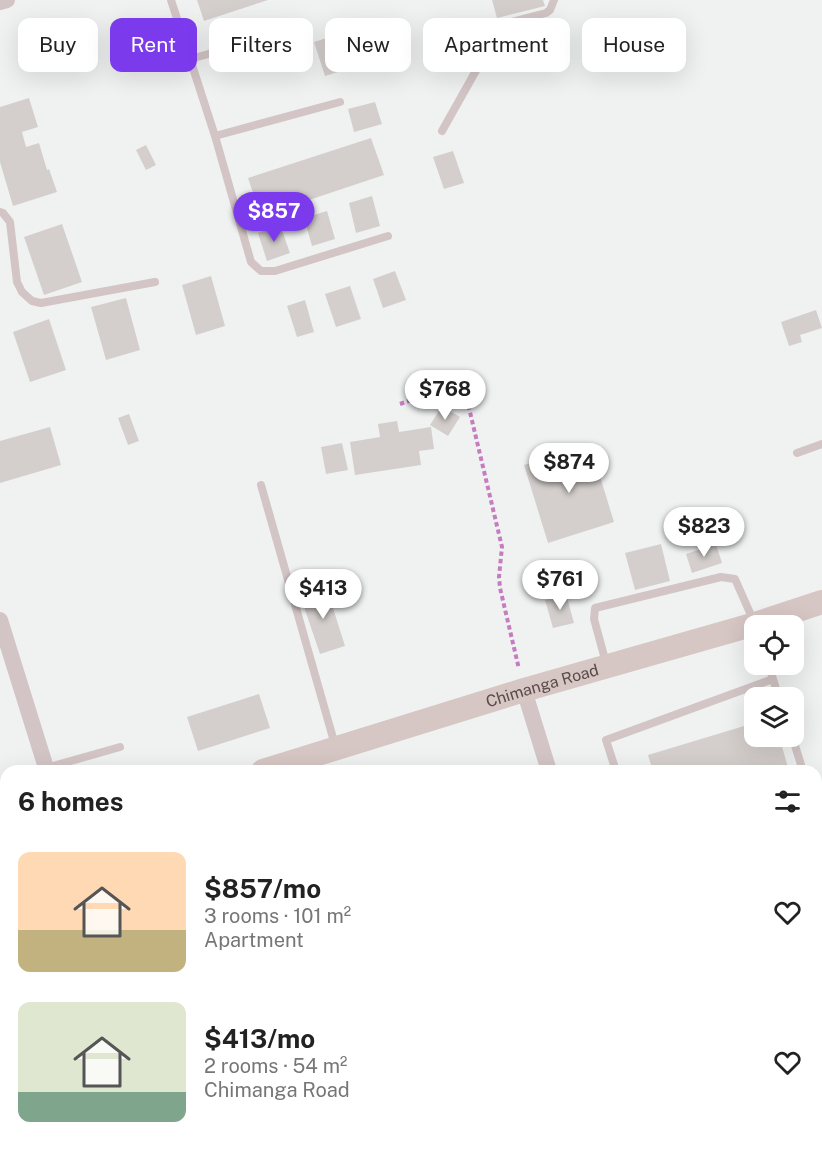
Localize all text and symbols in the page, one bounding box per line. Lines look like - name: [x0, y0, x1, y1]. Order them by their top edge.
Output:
- chip: Buy: [18, 18, 98, 72]
- chip: Rent: [110, 18, 197, 72]
- chip: Filters: [209, 18, 313, 72]
- chip: New: [325, 18, 411, 72]
- chip: Apartment: [423, 18, 570, 72]
- chip: House: [582, 18, 686, 72]
- pin: $857: [238, 192, 310, 243]
- text: $857: [247, 199, 301, 223]
- pin: $768: [409, 370, 481, 421]
- text: $768: [419, 377, 471, 401]
- pin: $874: [533, 443, 605, 494]
- text: $874: [543, 450, 595, 474]
- pin: $823: [668, 507, 740, 558]
- text: $823: [677, 514, 731, 538]
- pin: $761: [524, 560, 596, 611]
- text: $761: [536, 567, 584, 591]
- pin: $413: [287, 569, 359, 620]
- text: $413: [299, 576, 347, 600]
- map controls: [744, 615, 804, 747]
- button: locate: [744, 615, 804, 675]
- street label: Chimanga Road: [484, 660, 601, 711]
- button: layers: [744, 687, 804, 747]
- icon: filters: [771, 785, 804, 818]
- text: 6 homes: [18, 786, 123, 817]
- text: $857/mo: [204, 873, 321, 904]
- icon: home: [66, 876, 138, 948]
- icon: heart: [771, 896, 804, 929]
- text: 3 rooms · 101 m²: [204, 904, 351, 928]
- text: Apartment: [204, 928, 304, 952]
- text: $413/mo: [204, 1023, 315, 1054]
- icon: home: [66, 1026, 138, 1098]
- icon: heart: [771, 1046, 804, 1079]
- text: 2 rooms · 54 m²: [204, 1054, 347, 1078]
- text: Chimanga Road: [204, 1078, 350, 1102]

